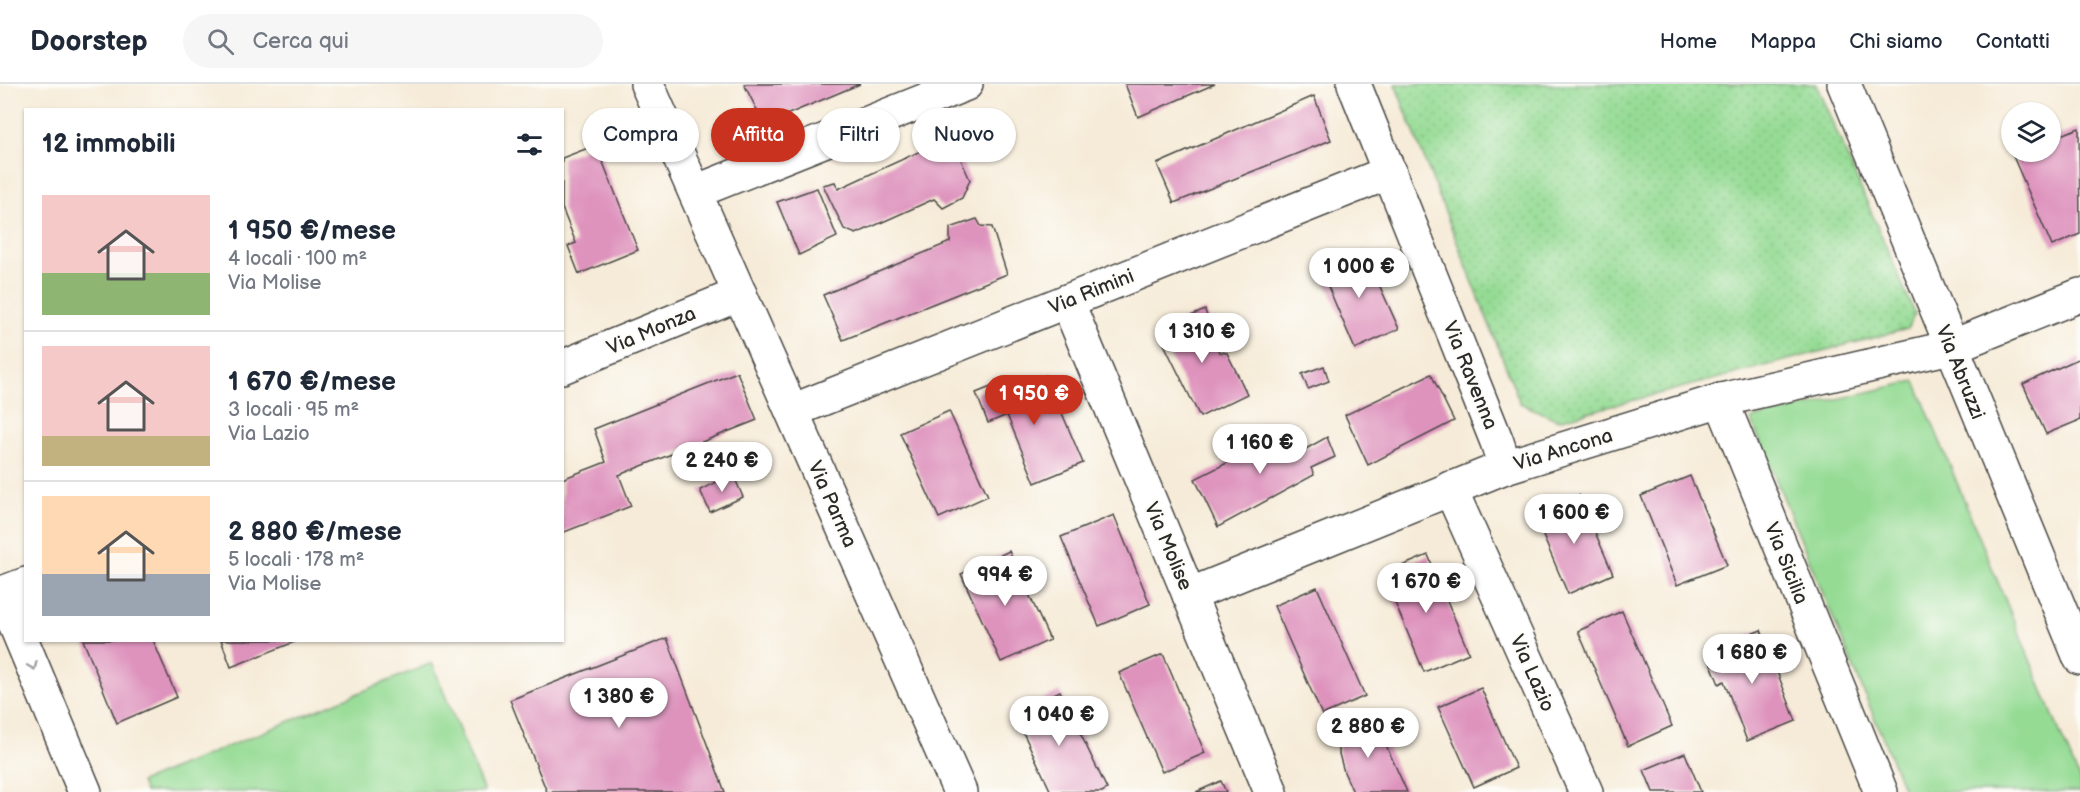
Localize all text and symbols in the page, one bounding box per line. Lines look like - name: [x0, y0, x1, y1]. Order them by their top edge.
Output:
- search box: [183, 14, 603, 68]
- text: Doorstep: [30, 25, 147, 58]
- icon: search: [204, 25, 237, 58]
- text: Cerca qui: [252, 28, 349, 55]
- text: Home: [1660, 29, 1717, 54]
- text: Mappa: [1750, 29, 1816, 54]
- text: Chi siamo: [1849, 29, 1943, 54]
- text: Contatti: [1976, 29, 2050, 54]
- map controls: [2001, 102, 2061, 162]
- button: layers: [2001, 102, 2061, 162]
- chip: Compra: [582, 108, 699, 162]
- chip: Affitta: [711, 108, 805, 162]
- chip: Filtri: [817, 108, 900, 162]
- chip: Nuovo: [912, 108, 1016, 162]
- icon: filters: [513, 128, 546, 161]
- text: 12 immobili: [42, 129, 176, 160]
- text: 1 950 €/mese: [228, 216, 396, 247]
- icon: home: [90, 219, 162, 291]
- text: 4 locali · 100 m²: [228, 247, 367, 271]
- pin: 1 000 €: [1304, 248, 1414, 299]
- text: 1 000 €: [1323, 255, 1395, 279]
- street label: Via Rimini: [1045, 264, 1138, 320]
- text: Via Molise: [228, 271, 321, 295]
- street label: Via Monza: [603, 301, 699, 360]
- pin: 1 310 €: [1147, 313, 1257, 364]
- street label: Via Ravenna: [1438, 318, 1503, 433]
- text: 1 310 €: [1169, 320, 1235, 344]
- street label: Via Abruzzi: [1930, 322, 1990, 423]
- text: 1 670 €/mese: [228, 367, 396, 398]
- icon: home: [90, 370, 162, 442]
- pin: 1 950 €: [979, 375, 1089, 426]
- text: 1 950 €: [999, 382, 1069, 406]
- text: 3 locali · 95 m²: [228, 398, 359, 422]
- text: Via Lazio: [228, 422, 310, 446]
- pin: 1 160 €: [1205, 424, 1315, 475]
- street label: Via Ancona: [1511, 424, 1616, 476]
- text: 1 160 €: [1226, 431, 1294, 455]
- pin: 2 240 €: [667, 442, 777, 493]
- text: 2 240 €: [685, 449, 759, 473]
- street label: Via Parma: [802, 458, 862, 551]
- pin: 1 600 €: [1519, 494, 1629, 545]
- street label: Via Molise: [1139, 499, 1197, 594]
- text: 1 600 €: [1538, 501, 1610, 525]
- text: 2 880 €/mese: [228, 517, 402, 548]
- street label: Via Sicilia: [1759, 519, 1813, 608]
- icon: home: [90, 520, 162, 592]
- text: 5 locali · 178 m²: [228, 548, 364, 572]
- pin: 994 €: [963, 556, 1047, 607]
- text: 994 €: [977, 563, 1033, 587]
- pin: 1 670 €: [1371, 563, 1481, 614]
- text: 1 670 €: [1391, 570, 1461, 594]
- text: Via Molise: [228, 572, 321, 596]
- street label: Via Lazio: [1505, 631, 1560, 716]
- pin: 1 680 €: [1697, 634, 1807, 685]
- text: 1 680 €: [1717, 641, 1787, 665]
- one-way arrow: [26, 660, 38, 671]
- pin: 1 380 €: [564, 678, 674, 729]
- text: 1 380 €: [584, 685, 654, 709]
- pin: 1 040 €: [1004, 696, 1114, 747]
- text: 1 040 €: [1024, 703, 1095, 727]
- pin: 2 880 €: [1313, 708, 1423, 759]
- text: 2 880 €: [1331, 715, 1405, 739]

